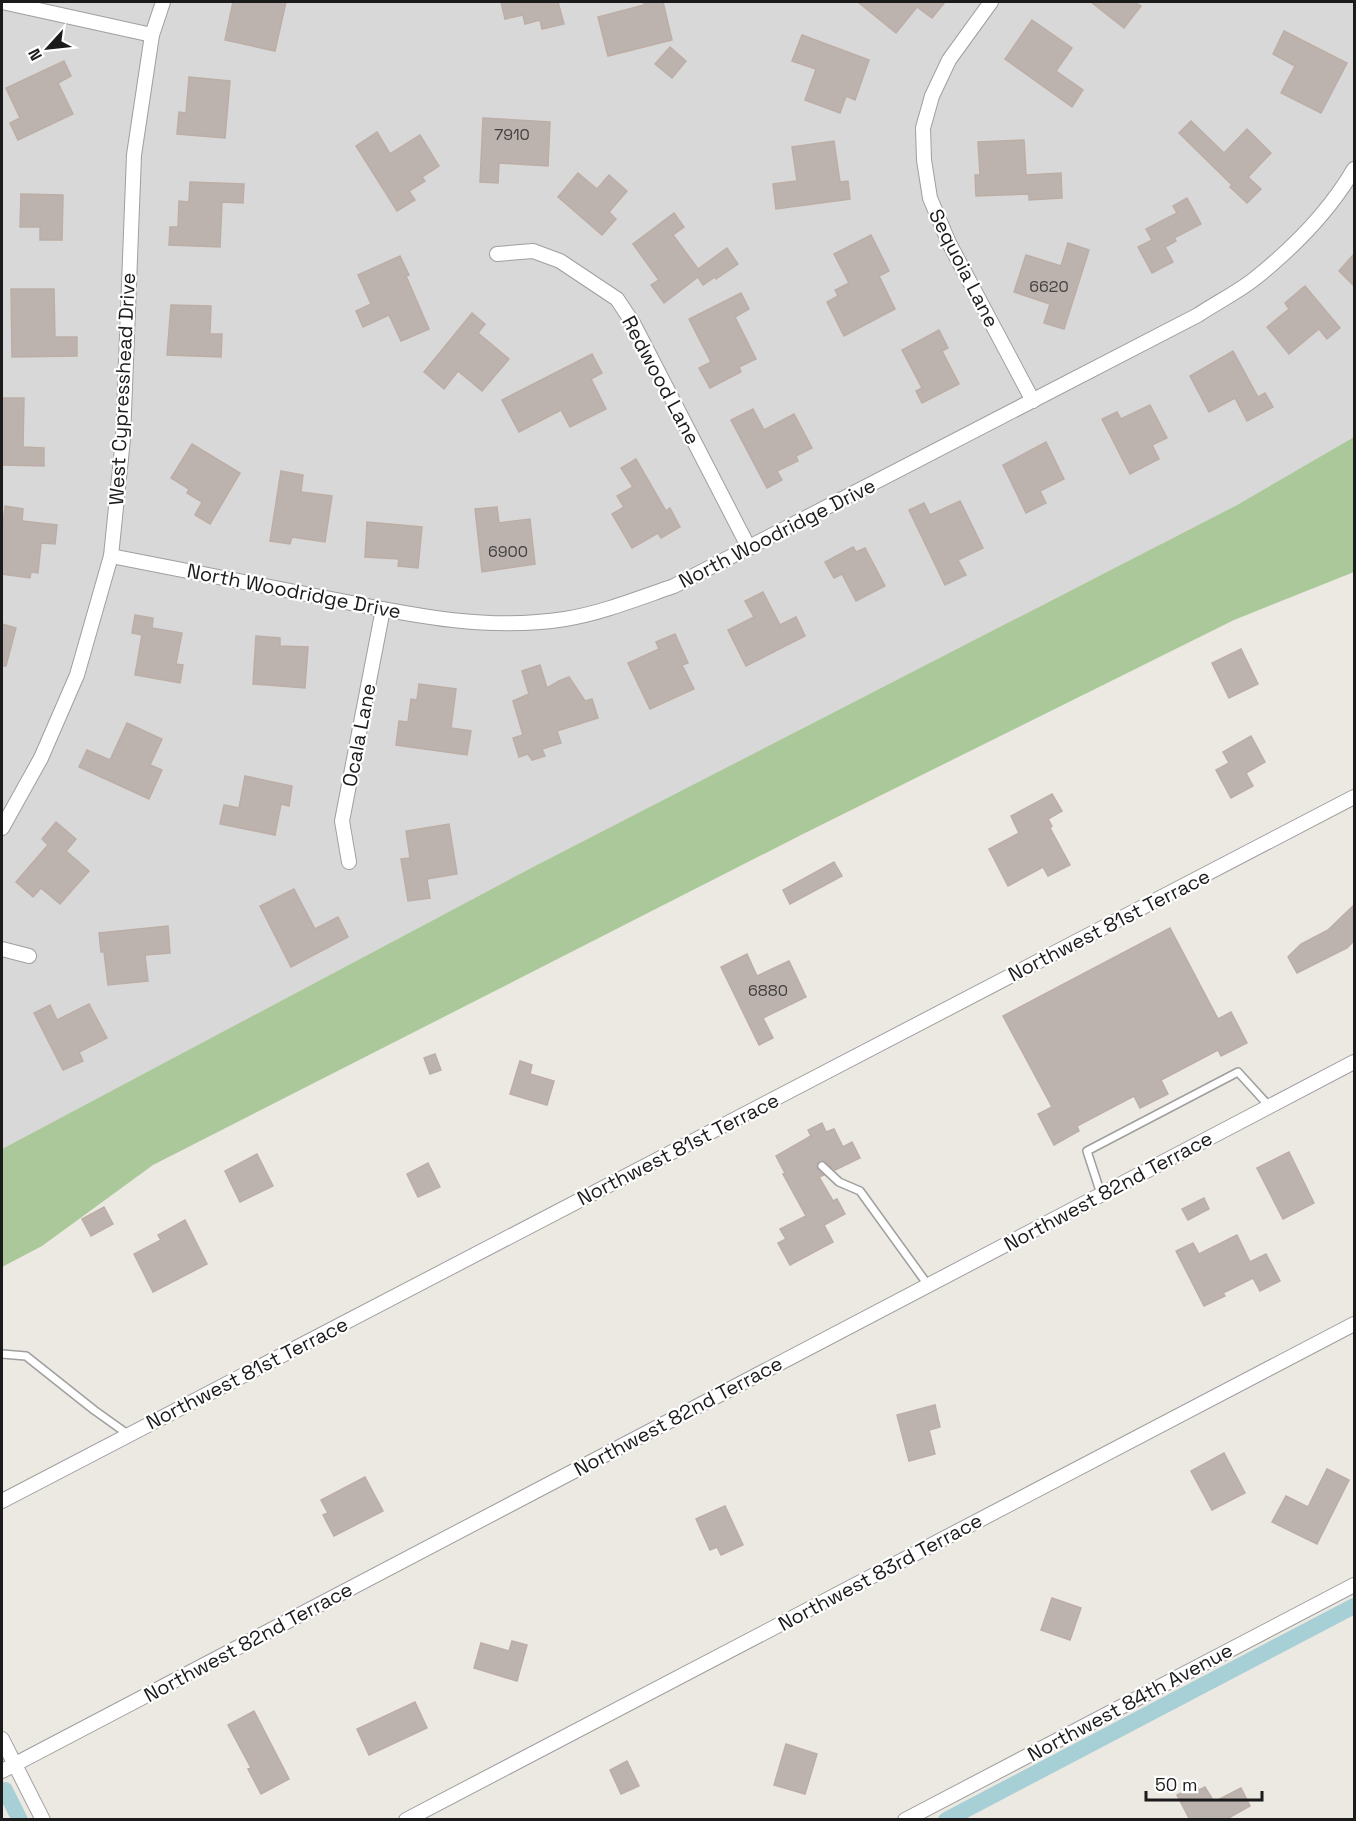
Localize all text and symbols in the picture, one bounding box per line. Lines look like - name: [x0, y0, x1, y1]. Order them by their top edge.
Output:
- north arrow: [18, 18, 78, 78]
- text: N: [23, 45, 47, 64]
- house number: 7910: [494, 124, 530, 145]
- street label: Sequoia Lane: [923, 204, 1005, 332]
- street label: West Cypresshead Drive: [103, 272, 141, 506]
- house number: 6620: [1029, 276, 1069, 297]
- street label: Redwood Lane: [616, 311, 706, 449]
- street label: North Woodridge Drive: [674, 472, 880, 594]
- house number: 6900: [488, 541, 528, 562]
- street label: North Woodridge Drive: [185, 557, 403, 625]
- street label: Ocala Lane: [336, 681, 382, 789]
- street label: Northwest 81st Terrace: [1004, 863, 1214, 987]
- house number: 6880: [748, 980, 788, 1001]
- street label: Northwest 81st Terrace: [573, 1087, 783, 1211]
- street label: Northwest 82nd Terrace: [999, 1125, 1217, 1257]
- street label: Northwest 81st Terrace: [142, 1311, 352, 1435]
- street label: Northwest 82nd Terrace: [569, 1350, 787, 1482]
- street label: Northwest 83rd Terrace: [773, 1507, 987, 1637]
- street label: Northwest 82nd Terrace: [139, 1576, 357, 1708]
- street label: Northwest 84th Avenue: [1023, 1637, 1237, 1767]
- scale bar: [1146, 1764, 1262, 1802]
- text: 50 m: [1155, 1773, 1197, 1796]

